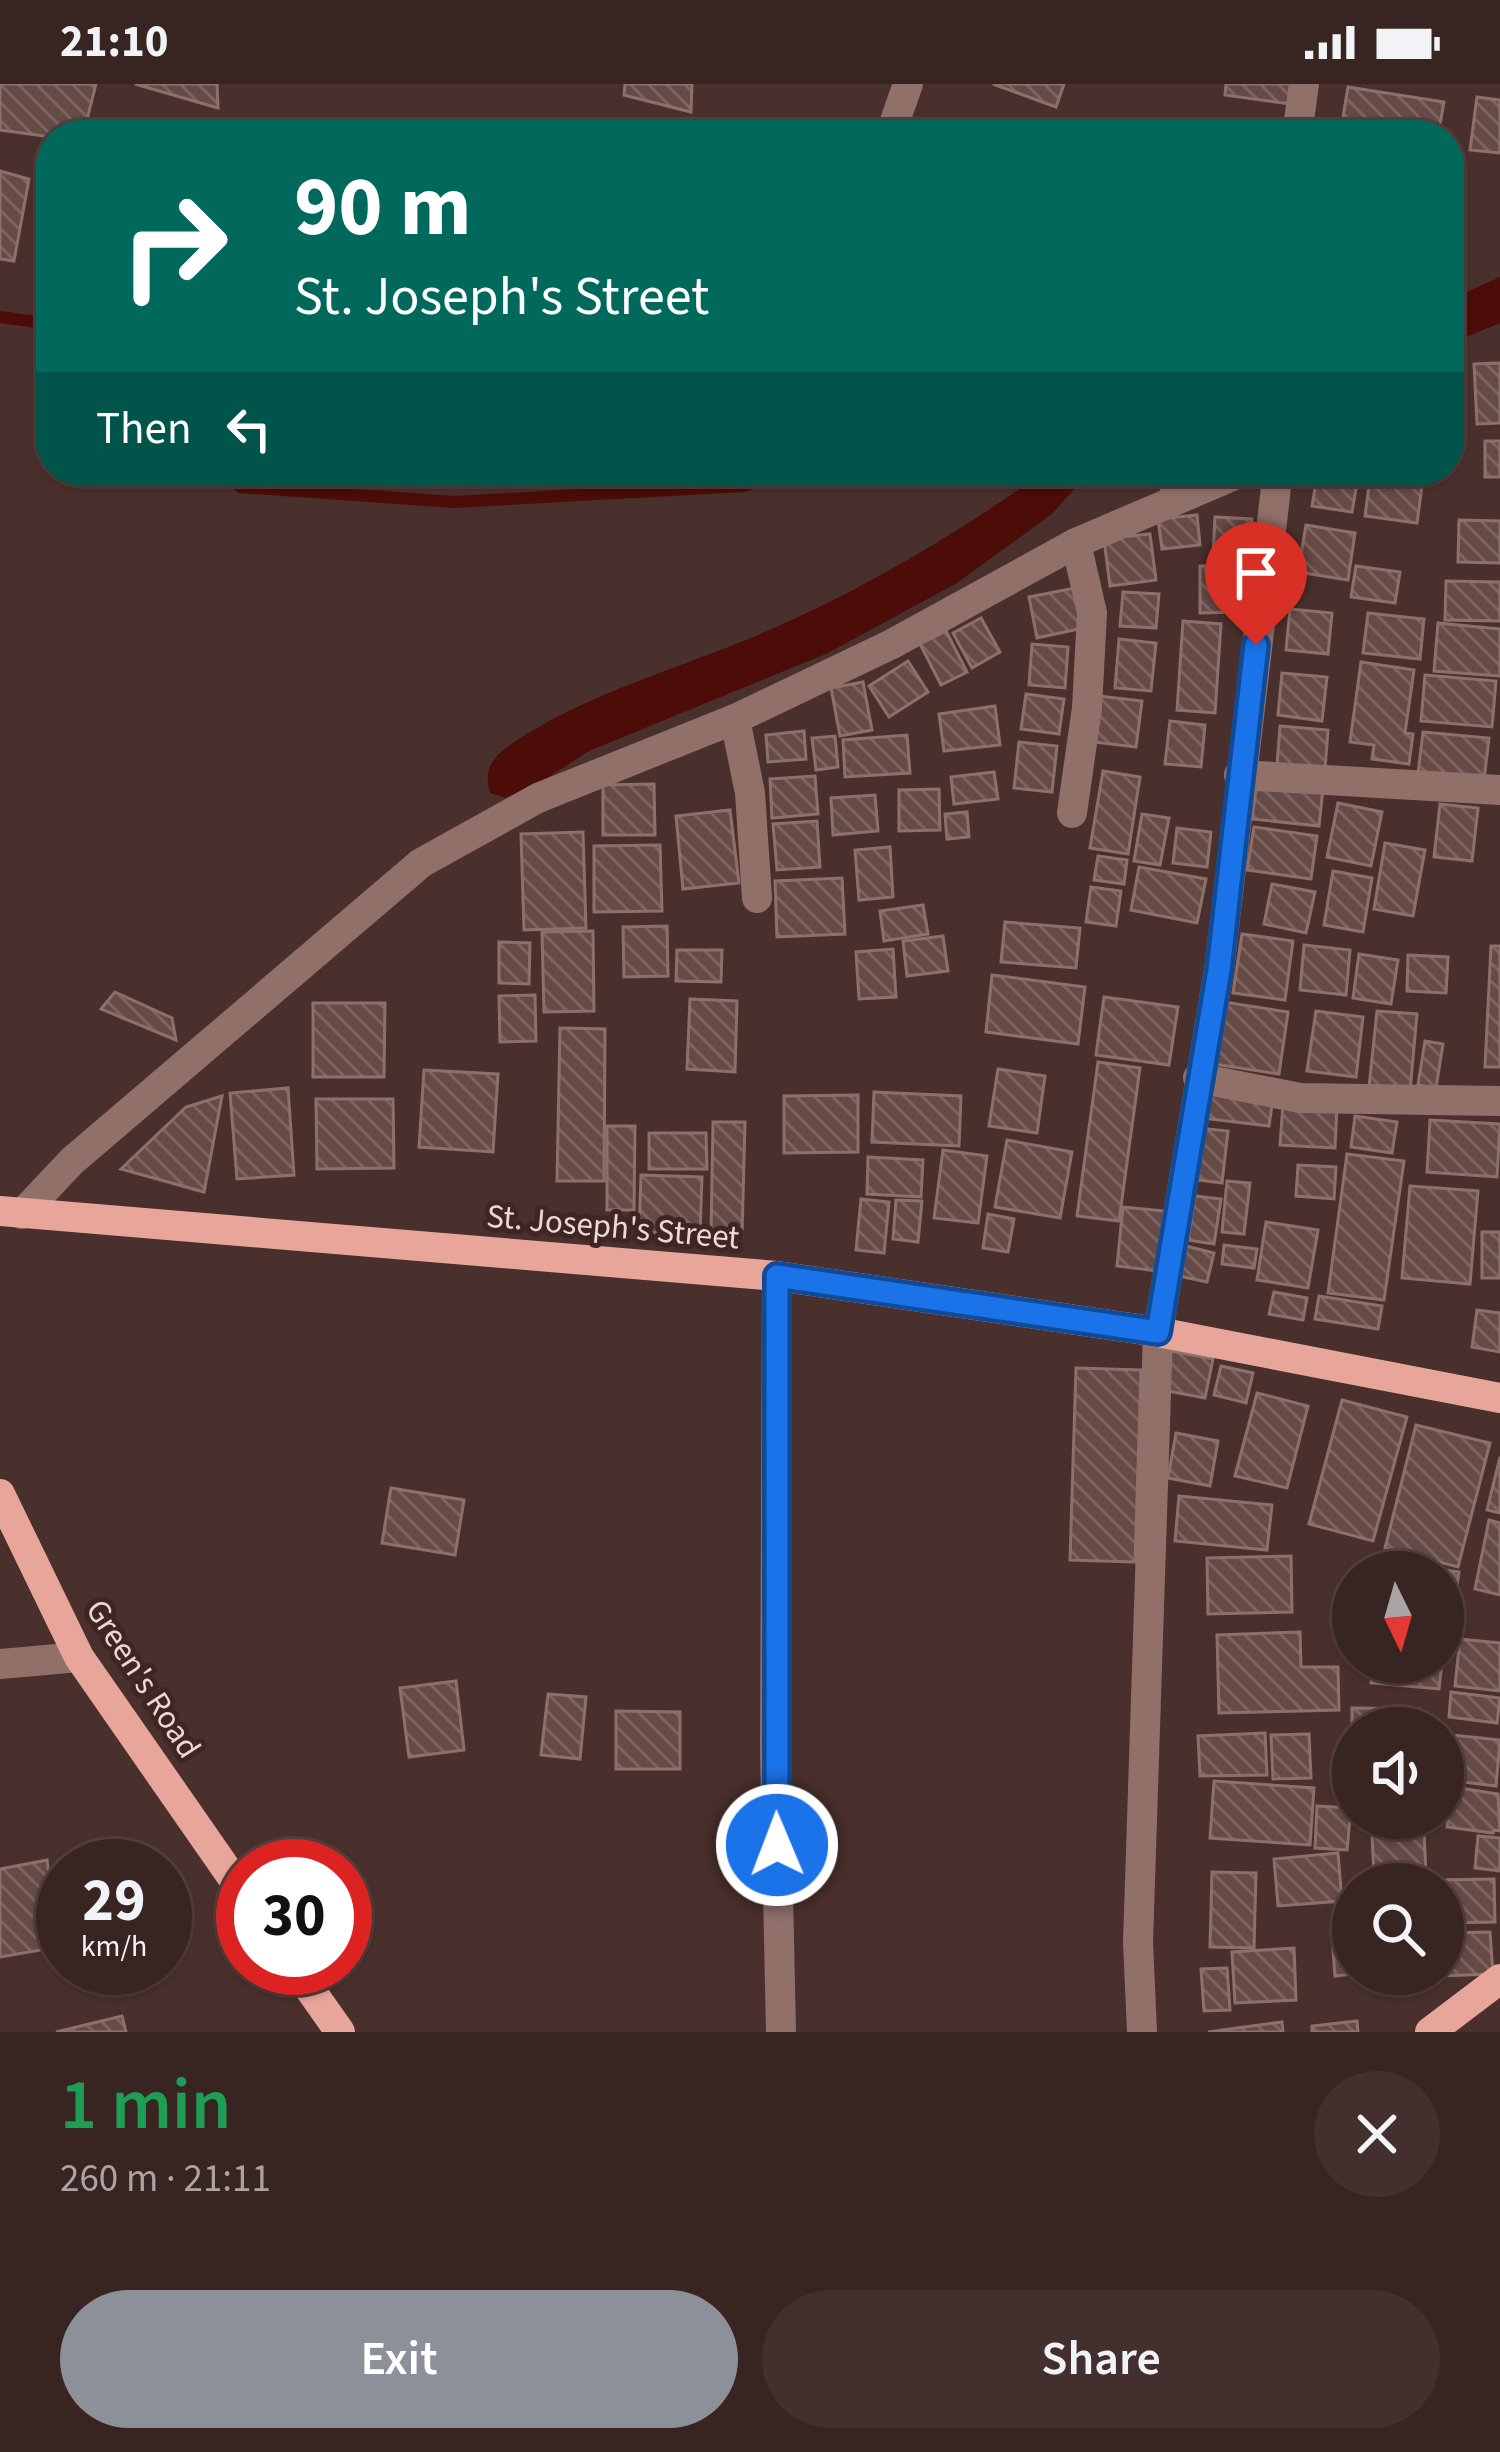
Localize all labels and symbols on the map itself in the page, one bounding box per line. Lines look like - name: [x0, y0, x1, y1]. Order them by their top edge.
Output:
- pin: [1205, 522, 1307, 645]
- street label: St. Joseph's Street: [485, 1193, 741, 1261]
- north arrow: [1332, 1551, 1464, 1683]
- street label: Green's Road: [74, 1590, 212, 1768]
- position arrow: [714, 1782, 840, 1908]
- speed limit sign: 30: [216, 1839, 372, 1995]

